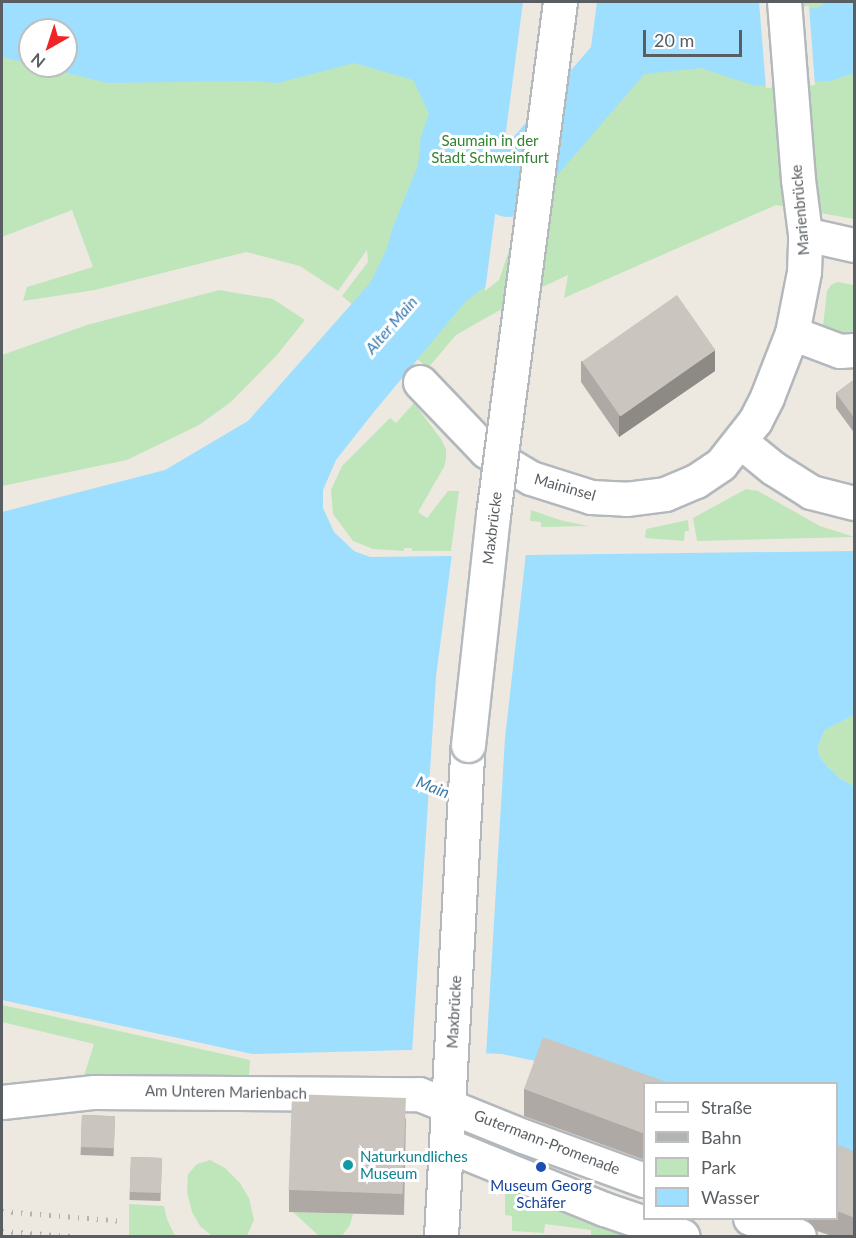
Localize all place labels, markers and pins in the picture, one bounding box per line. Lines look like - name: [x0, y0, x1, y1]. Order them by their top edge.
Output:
- place label: Naturkundliches Museum: [360, 1147, 468, 1182]
- marker: Naturkundliches Museum: [341, 1158, 355, 1172]
- marker: Museum Georg Schäfer: [534, 1160, 548, 1174]
- place label: Museum Georg Schäfer: [490, 1176, 592, 1211]

